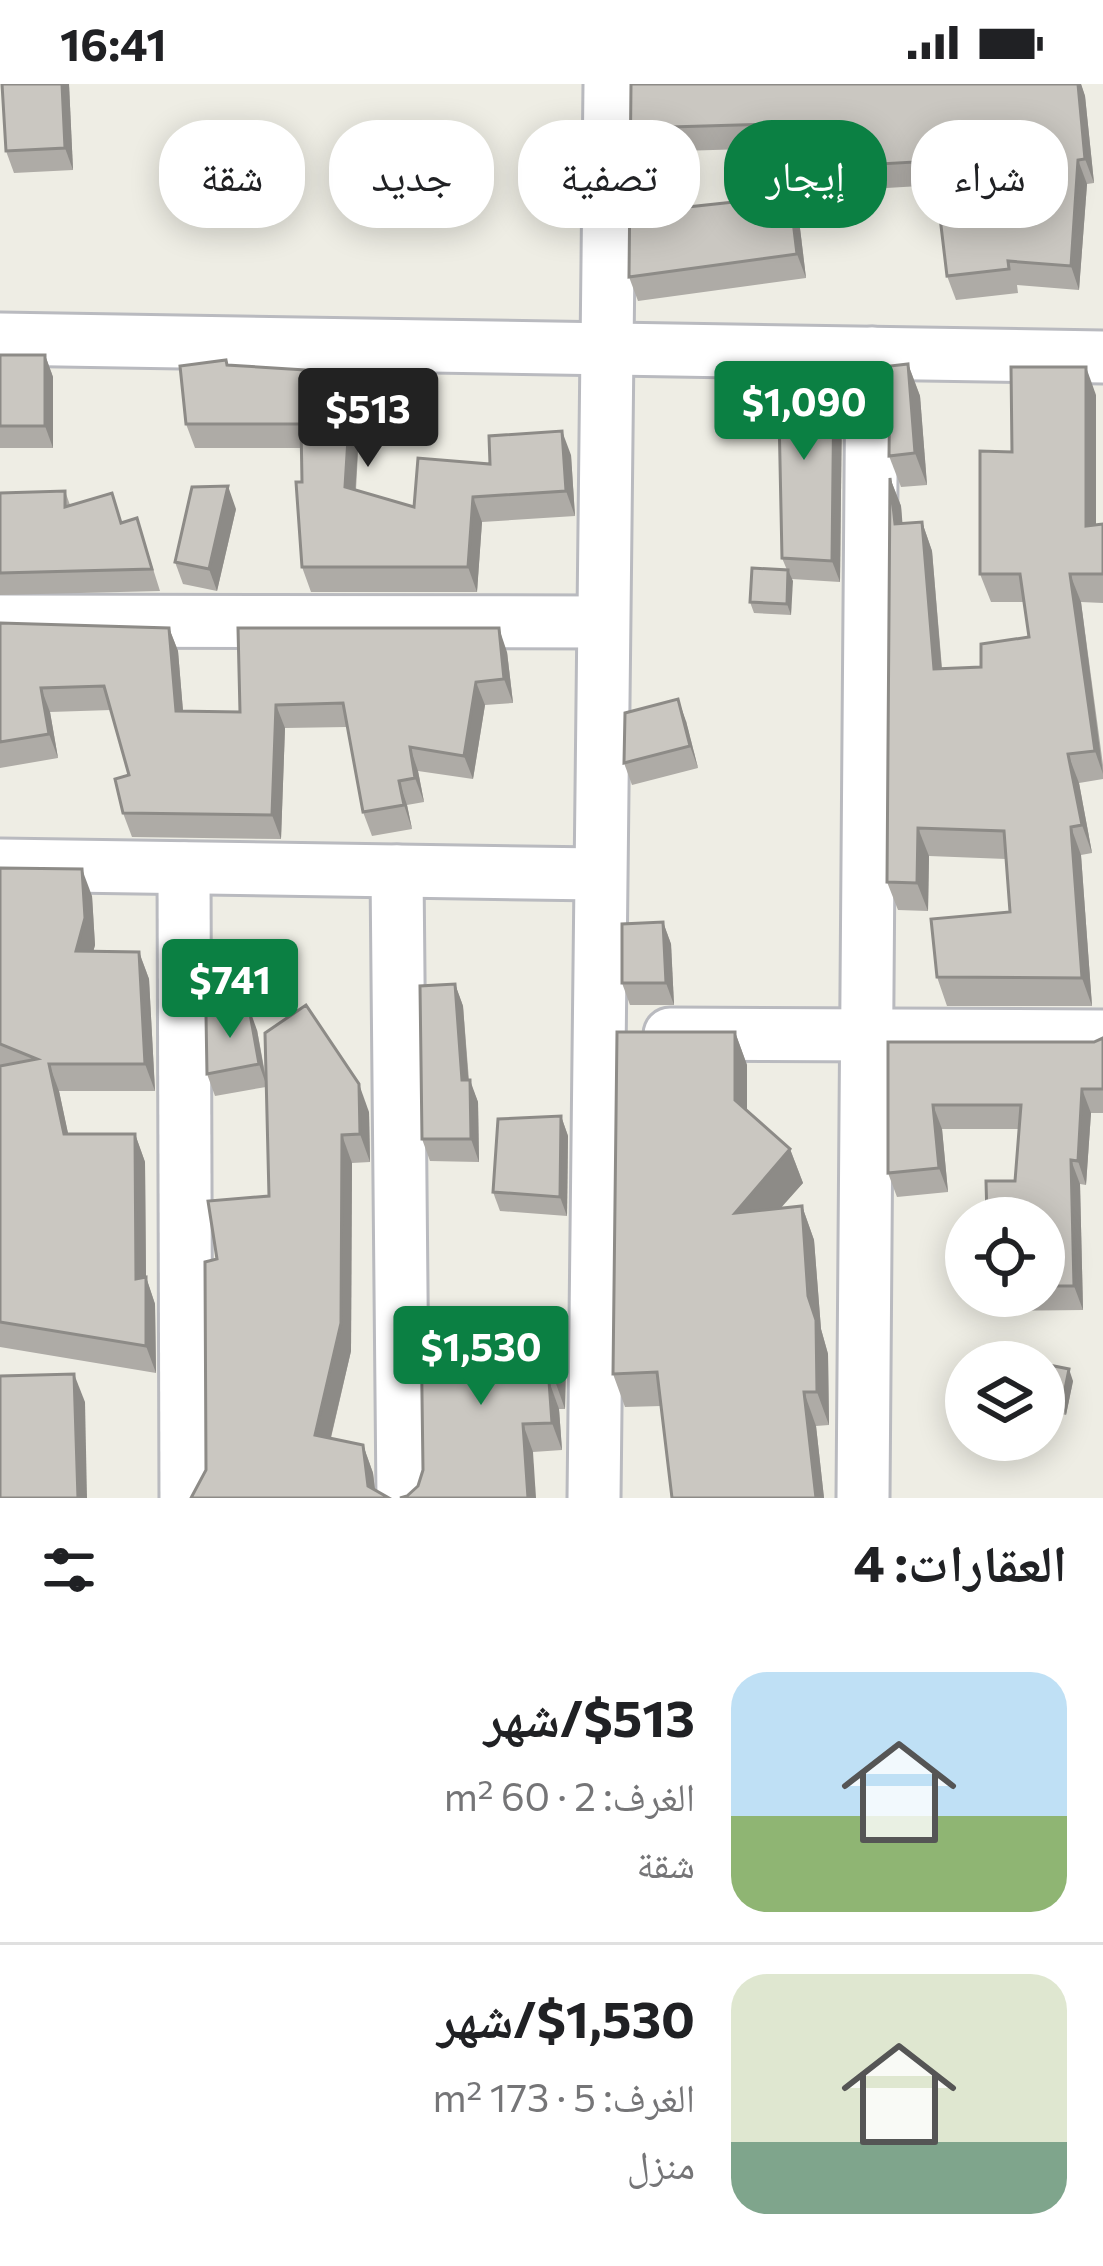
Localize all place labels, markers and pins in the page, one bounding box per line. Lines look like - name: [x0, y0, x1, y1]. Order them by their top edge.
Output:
- pin: $1,090: [706, 361, 902, 463]
- pin: $513: [297, 368, 439, 470]
- pin: $741: [159, 939, 301, 1041]
- pin: $1,530: [383, 1306, 579, 1408]

